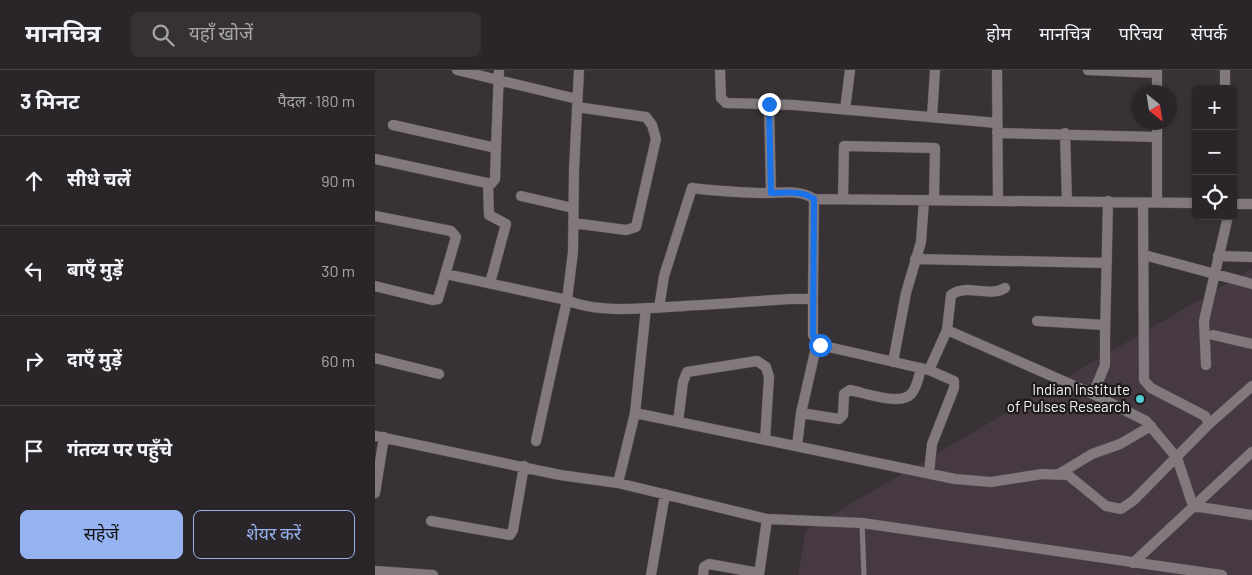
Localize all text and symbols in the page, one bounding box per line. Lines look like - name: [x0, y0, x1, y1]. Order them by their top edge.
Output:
- search box: [131, 12, 481, 57]
- text: मानचित्र: [25, 18, 101, 47]
- icon: search: [149, 21, 177, 49]
- text: यहाँ खोजें: [189, 21, 253, 44]
- text: होम: [986, 22, 1011, 44]
- text: मानचित्र: [1039, 22, 1091, 44]
- text: परिचय: [1119, 22, 1163, 44]
- text: संपर्क: [1191, 22, 1227, 44]
- north arrow: [1132, 85, 1177, 130]
- map controls: [1192, 85, 1237, 220]
- button: +: [1192, 85, 1237, 130]
- text: 3 मिनट: [20, 88, 80, 113]
- text: पैदल · 180 m: [277, 91, 355, 110]
- route end: [758, 93, 781, 116]
- button: −: [1192, 130, 1237, 175]
- icon: ahead: [20, 167, 48, 195]
- text: सीधे चलें: [67, 167, 131, 190]
- text: 90 m: [321, 171, 355, 190]
- button: locate: [1192, 175, 1237, 220]
- icon: left: [20, 257, 48, 285]
- text: बाएँ मुड़ें: [67, 257, 123, 280]
- text: 30 m: [321, 261, 355, 280]
- route start: [809, 334, 832, 357]
- icon: right: [20, 347, 48, 375]
- text: दाएँ मुड़ें: [67, 347, 122, 370]
- text: 60 m: [321, 351, 355, 370]
- place label: Indian Institute of Pulses Research: [1007, 380, 1130, 415]
- marker: Indian Institute of Pulses Research: [1134, 393, 1146, 405]
- icon: arrive: [20, 437, 48, 465]
- text: गंतव्य पर पहुँचे: [67, 437, 172, 460]
- button: सहेजें: [20, 510, 183, 559]
- button: शेयर करें: [193, 510, 355, 559]

